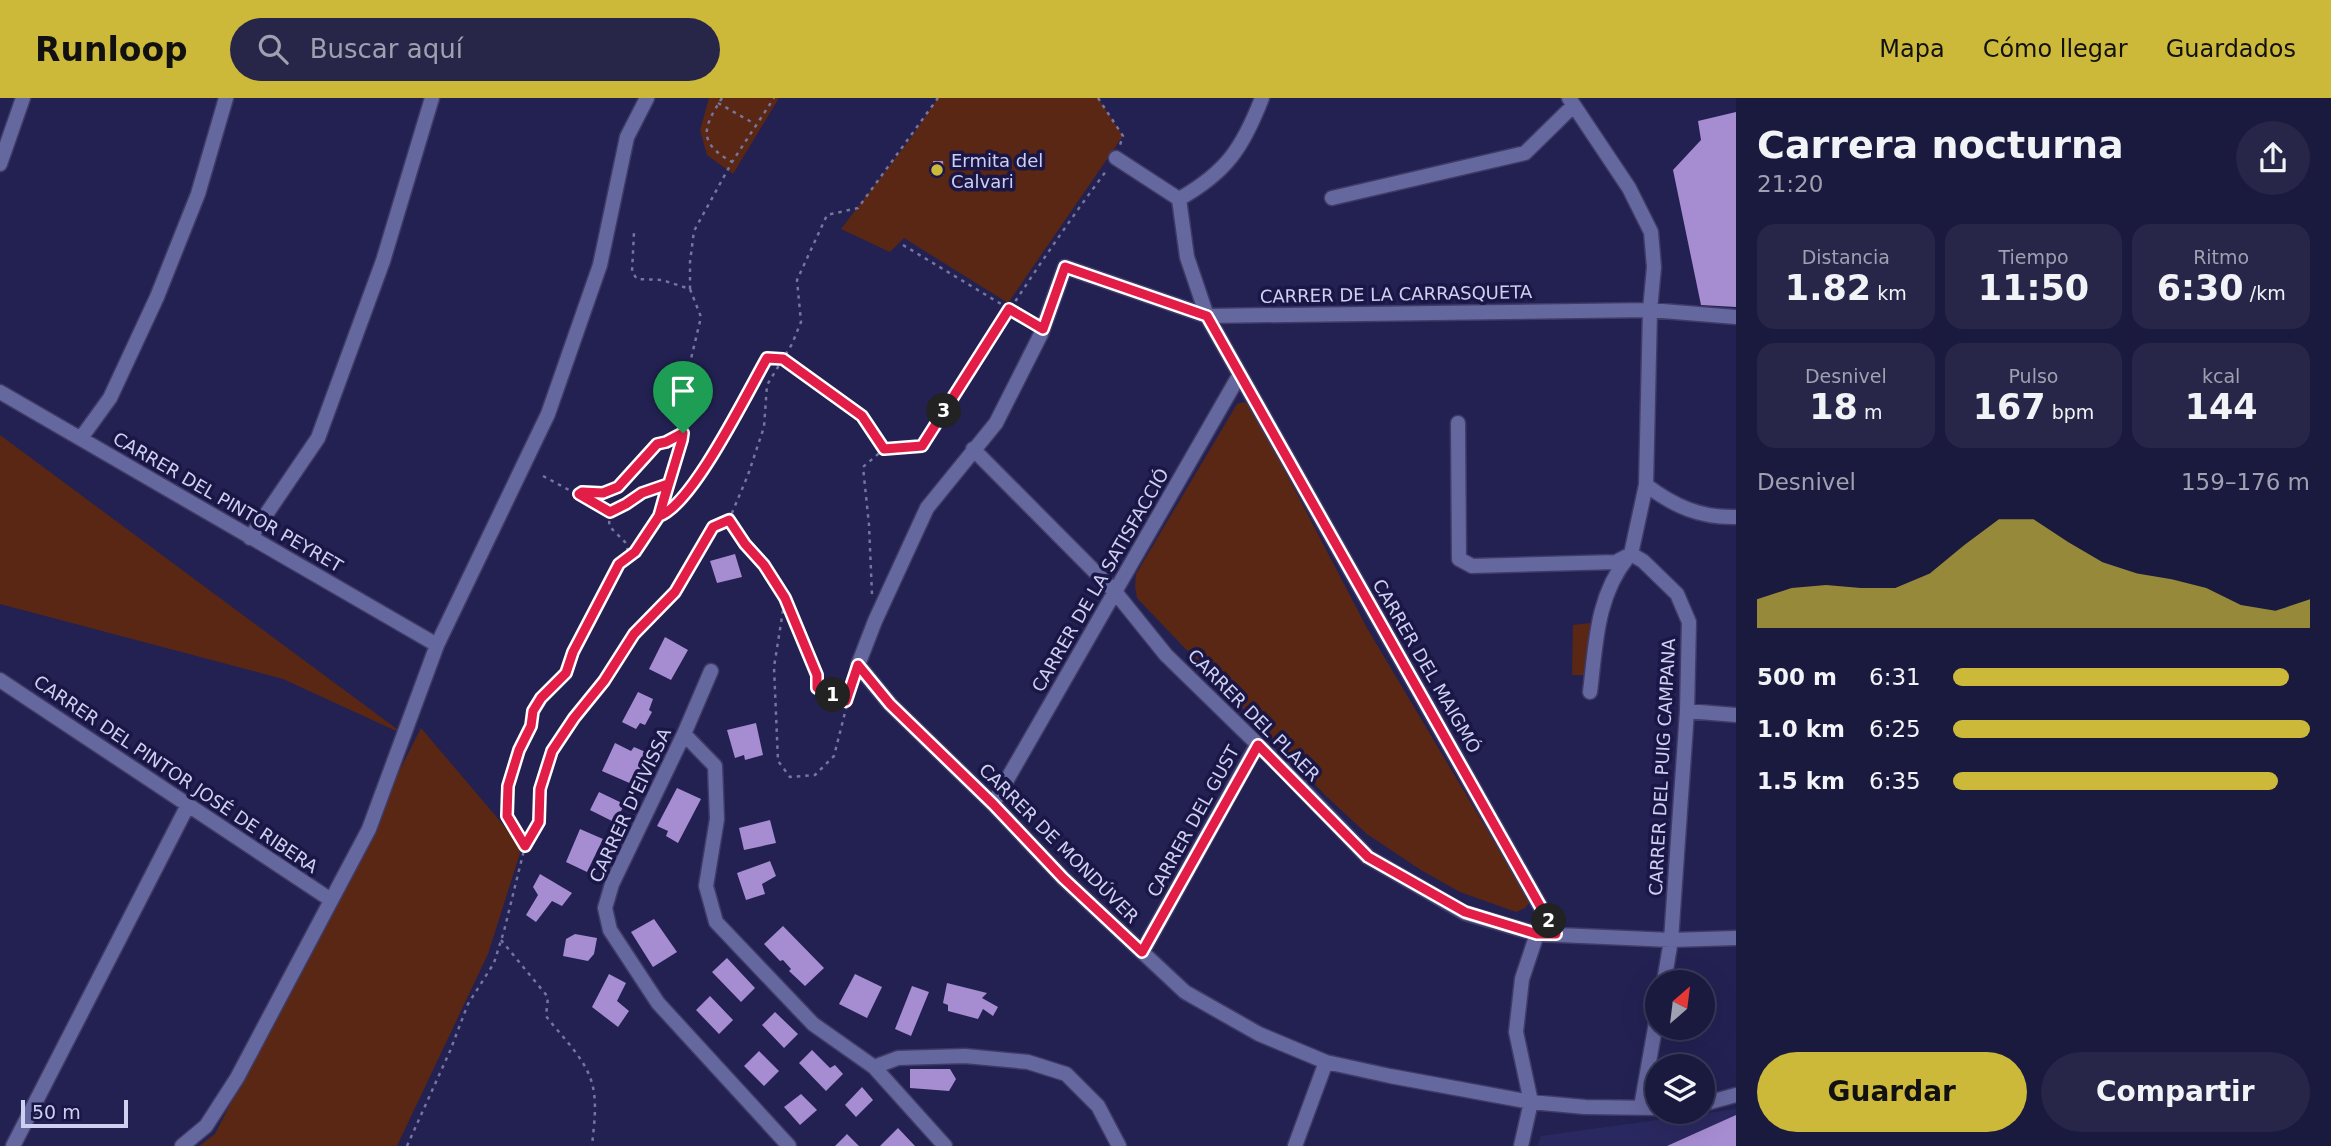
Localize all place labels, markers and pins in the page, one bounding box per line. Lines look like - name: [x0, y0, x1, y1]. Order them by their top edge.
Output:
- place label: Ermita del Calvari: [951, 150, 1043, 192]
- marker: Ermita del Calvari: [929, 162, 945, 178]
- pin: [653, 361, 713, 433]
- pin: 3: [926, 394, 962, 428]
- pin: 1: [816, 678, 850, 712]
- pin: 2: [1532, 904, 1566, 938]

